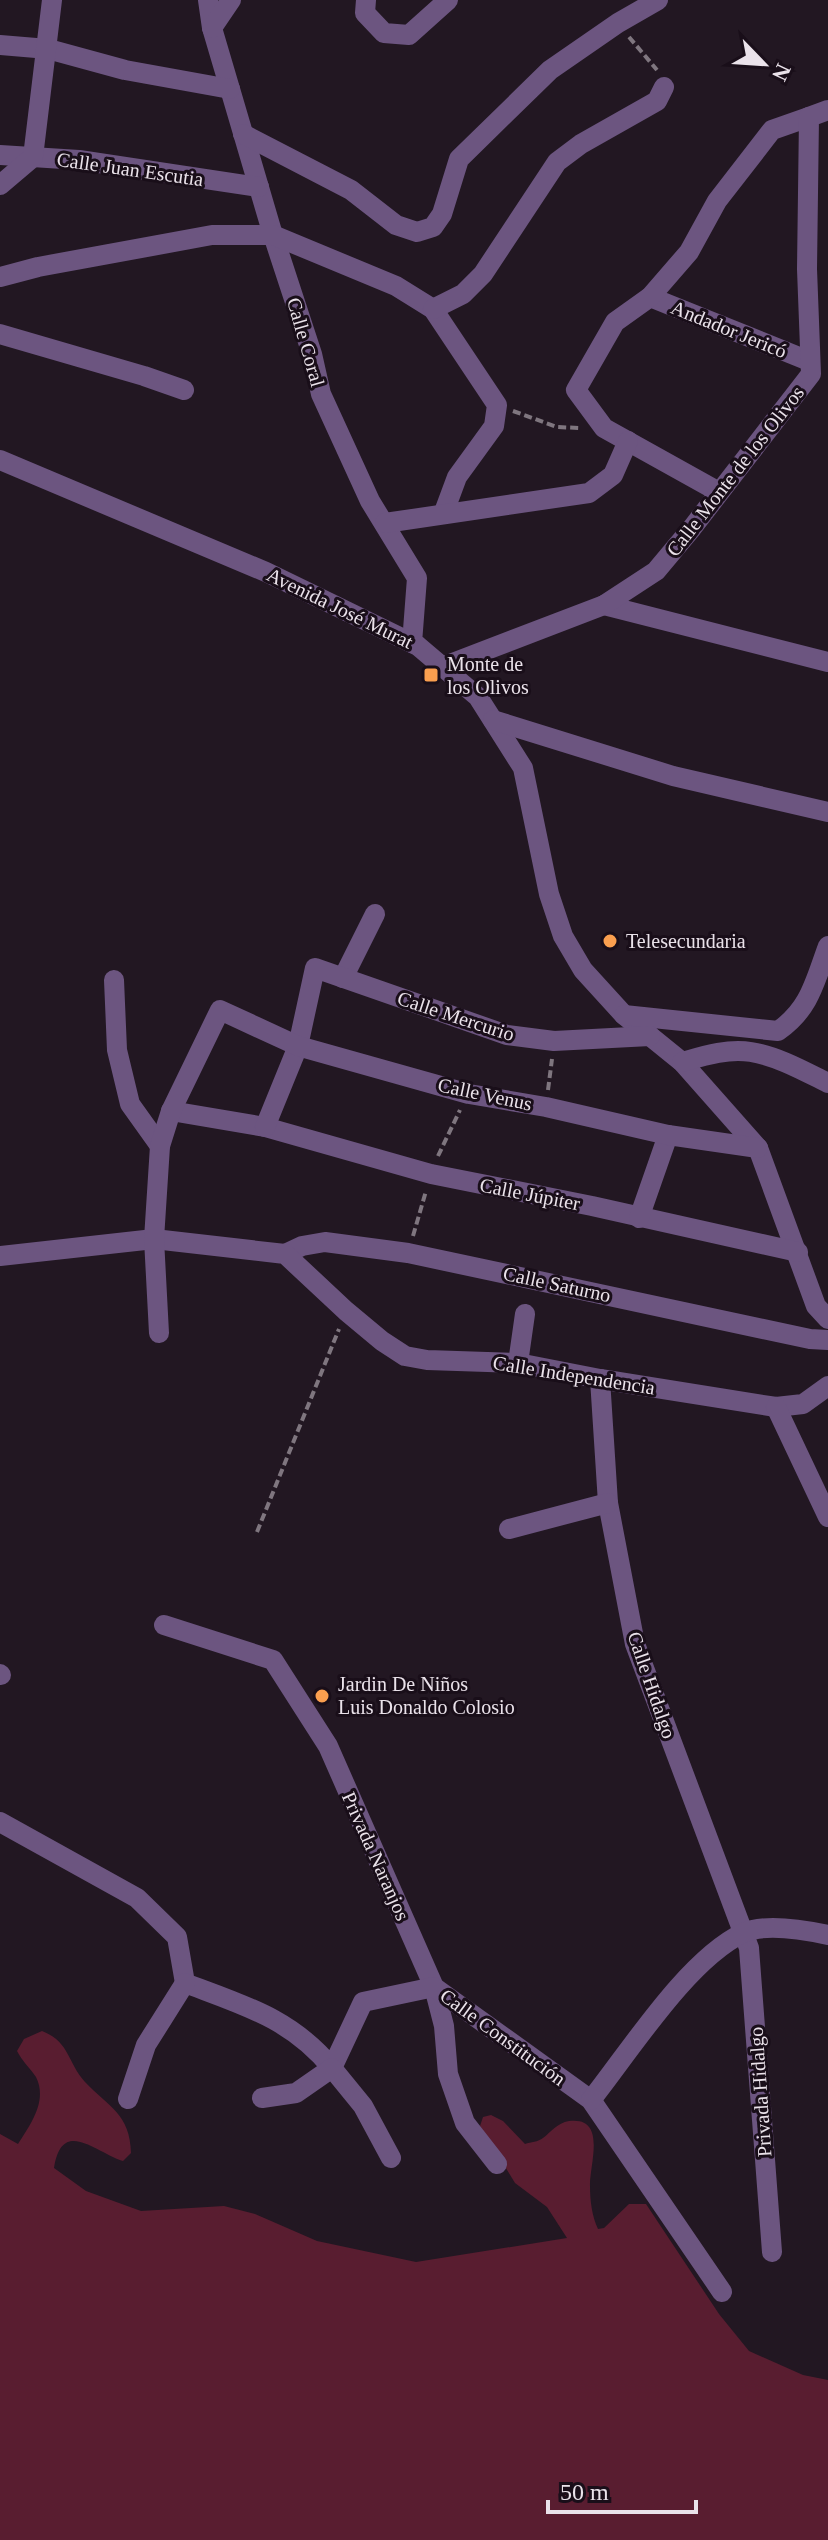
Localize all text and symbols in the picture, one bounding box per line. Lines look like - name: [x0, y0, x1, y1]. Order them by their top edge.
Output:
- north arrow: [724, 24, 804, 104]
- text: N: [767, 60, 796, 85]
- street label: Calle Juan Escutia: [55, 148, 205, 190]
- street label: Calle Coral: [283, 295, 329, 390]
- street label: Andador Jericó: [668, 296, 790, 362]
- street label: Calle Monte de los Olivos: [662, 381, 808, 561]
- street label: Avenida José Murat: [263, 563, 417, 653]
- place label: Monte de los Olivos: [447, 653, 529, 698]
- marker: Monte de los Olivos: [422, 666, 440, 684]
- place label: Telesecundaria: [626, 930, 746, 952]
- marker: Telesecundaria: [601, 932, 619, 950]
- street label: Calle Mercurio: [395, 987, 517, 1045]
- street label: Calle Venus: [436, 1073, 534, 1115]
- street label: Calle Júpiter: [478, 1174, 582, 1216]
- street label: Calle Saturno: [501, 1262, 613, 1306]
- street label: Calle Independencia: [491, 1351, 657, 1400]
- street label: Calle Hidalgo: [622, 1629, 681, 1742]
- place label: Jardin De Niños Luis Donaldo Colosio: [338, 1673, 515, 1718]
- marker: Jardin De Niños Luis Donaldo Colosio: [313, 1687, 331, 1705]
- street label: Privada Naranjos: [337, 1788, 414, 1924]
- street label: Calle Constitución: [436, 1984, 570, 2090]
- street label: Privada Hidalgo: [744, 2026, 777, 2158]
- scale bar: [548, 2464, 696, 2514]
- text: 50 m: [560, 2479, 609, 2505]

